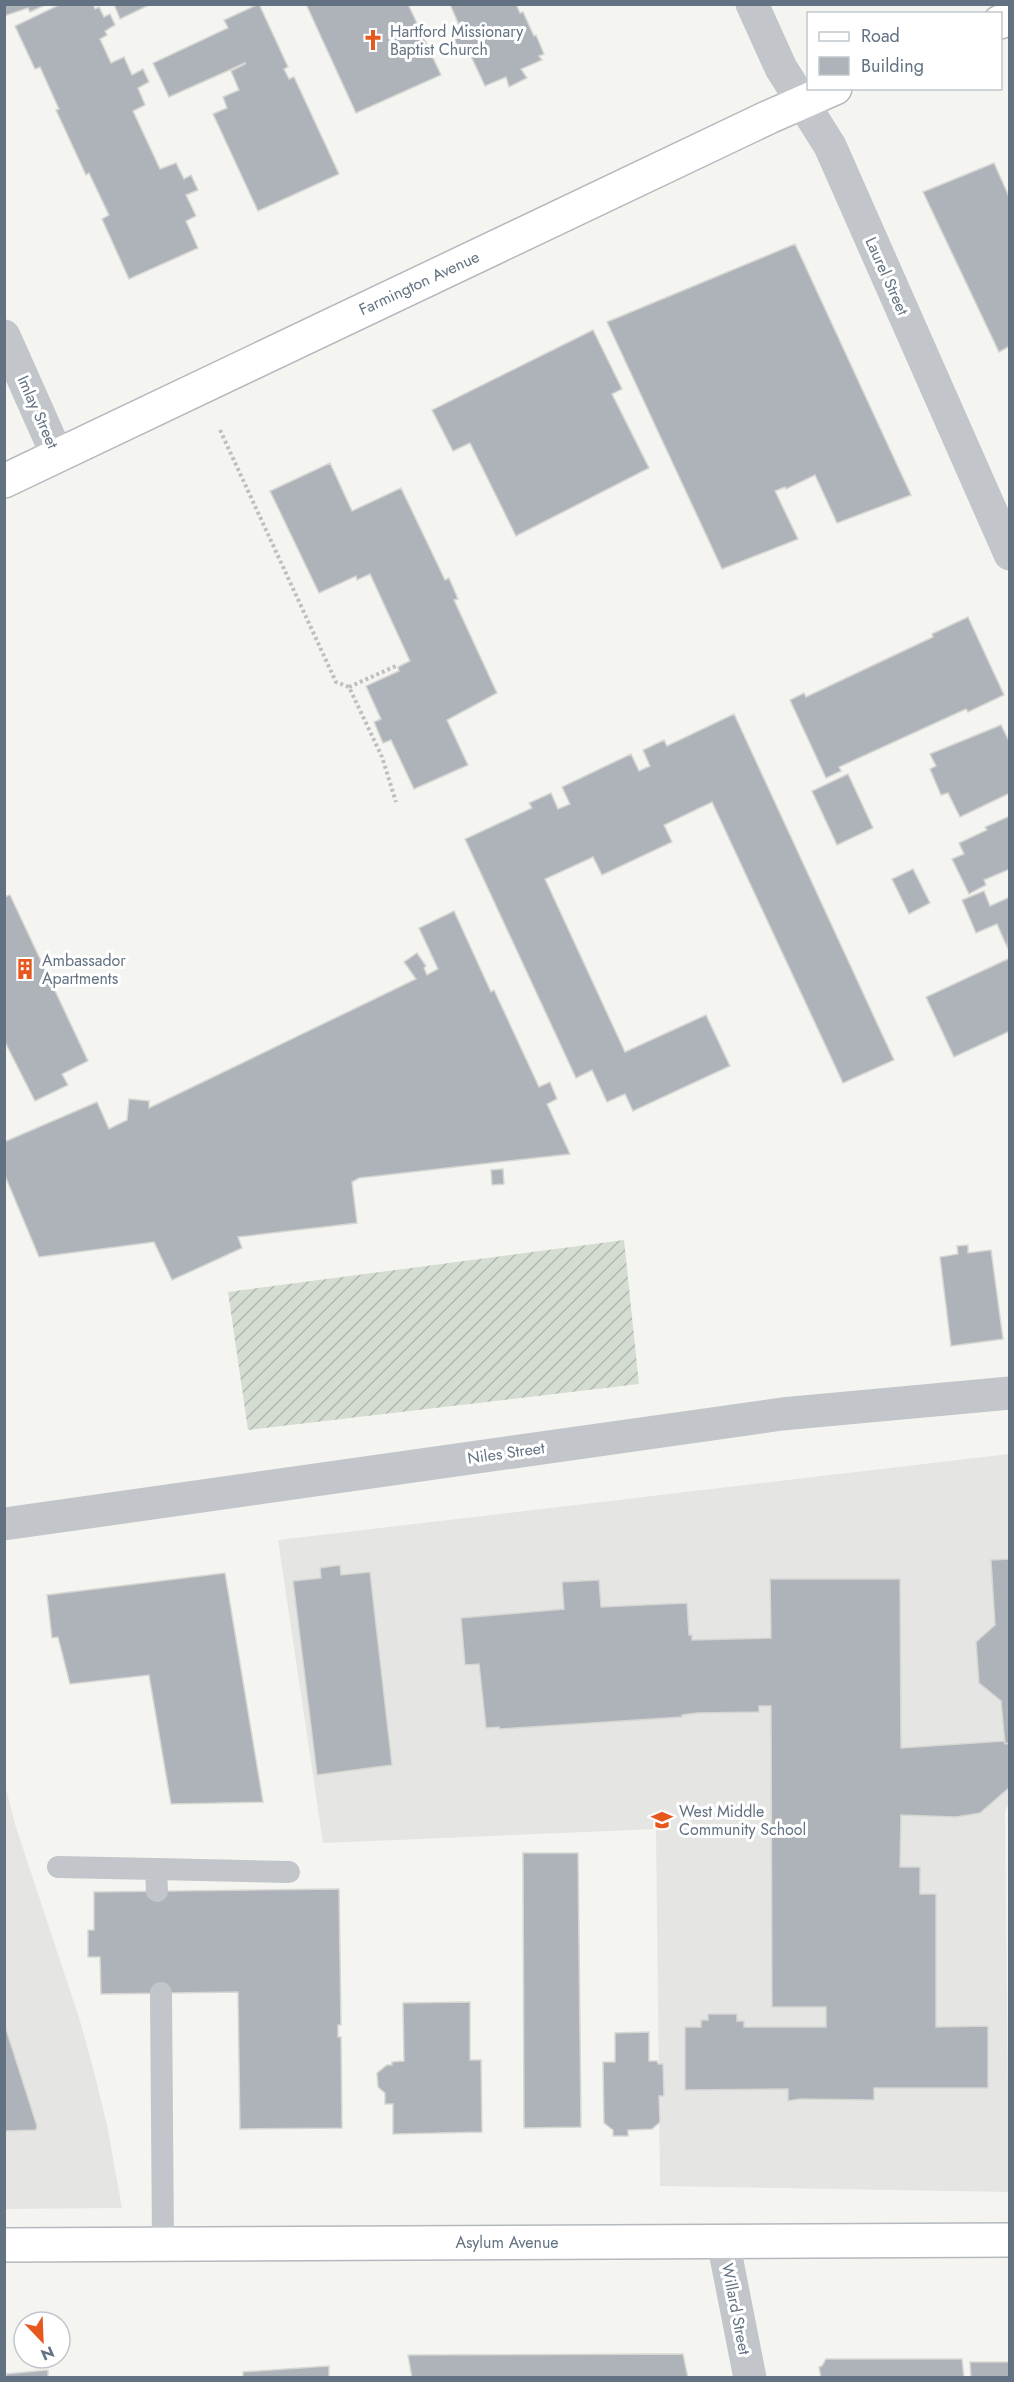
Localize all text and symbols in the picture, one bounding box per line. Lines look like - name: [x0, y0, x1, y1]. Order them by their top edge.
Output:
- legend: [807, 12, 1002, 90]
- place label: Hartford Missionary Baptist Church: [390, 20, 524, 61]
- text: Road: [861, 23, 900, 49]
- church icon: Hartford Missionary Baptist Church: [361, 28, 385, 52]
- text: Building: [861, 53, 924, 79]
- street label: Laurel Street: [860, 233, 915, 319]
- street label: Farmington Avenue: [355, 245, 483, 321]
- street label: Imlay Street: [12, 372, 64, 452]
- place label: Ambassador Apartments: [42, 949, 126, 990]
- building icon: Ambassador Apartments: [13, 957, 37, 981]
- street label: Niles Street: [466, 1436, 546, 1470]
- place label: West Middle Community School: [679, 1800, 806, 1841]
- school or university icon: West Middle Community School: [650, 1808, 674, 1832]
- street label: Asylum Avenue: [455, 2231, 559, 2254]
- street label: Willard Street: [716, 2261, 756, 2357]
- north arrow: [12, 2310, 72, 2370]
- text: N: [37, 2340, 58, 2366]

